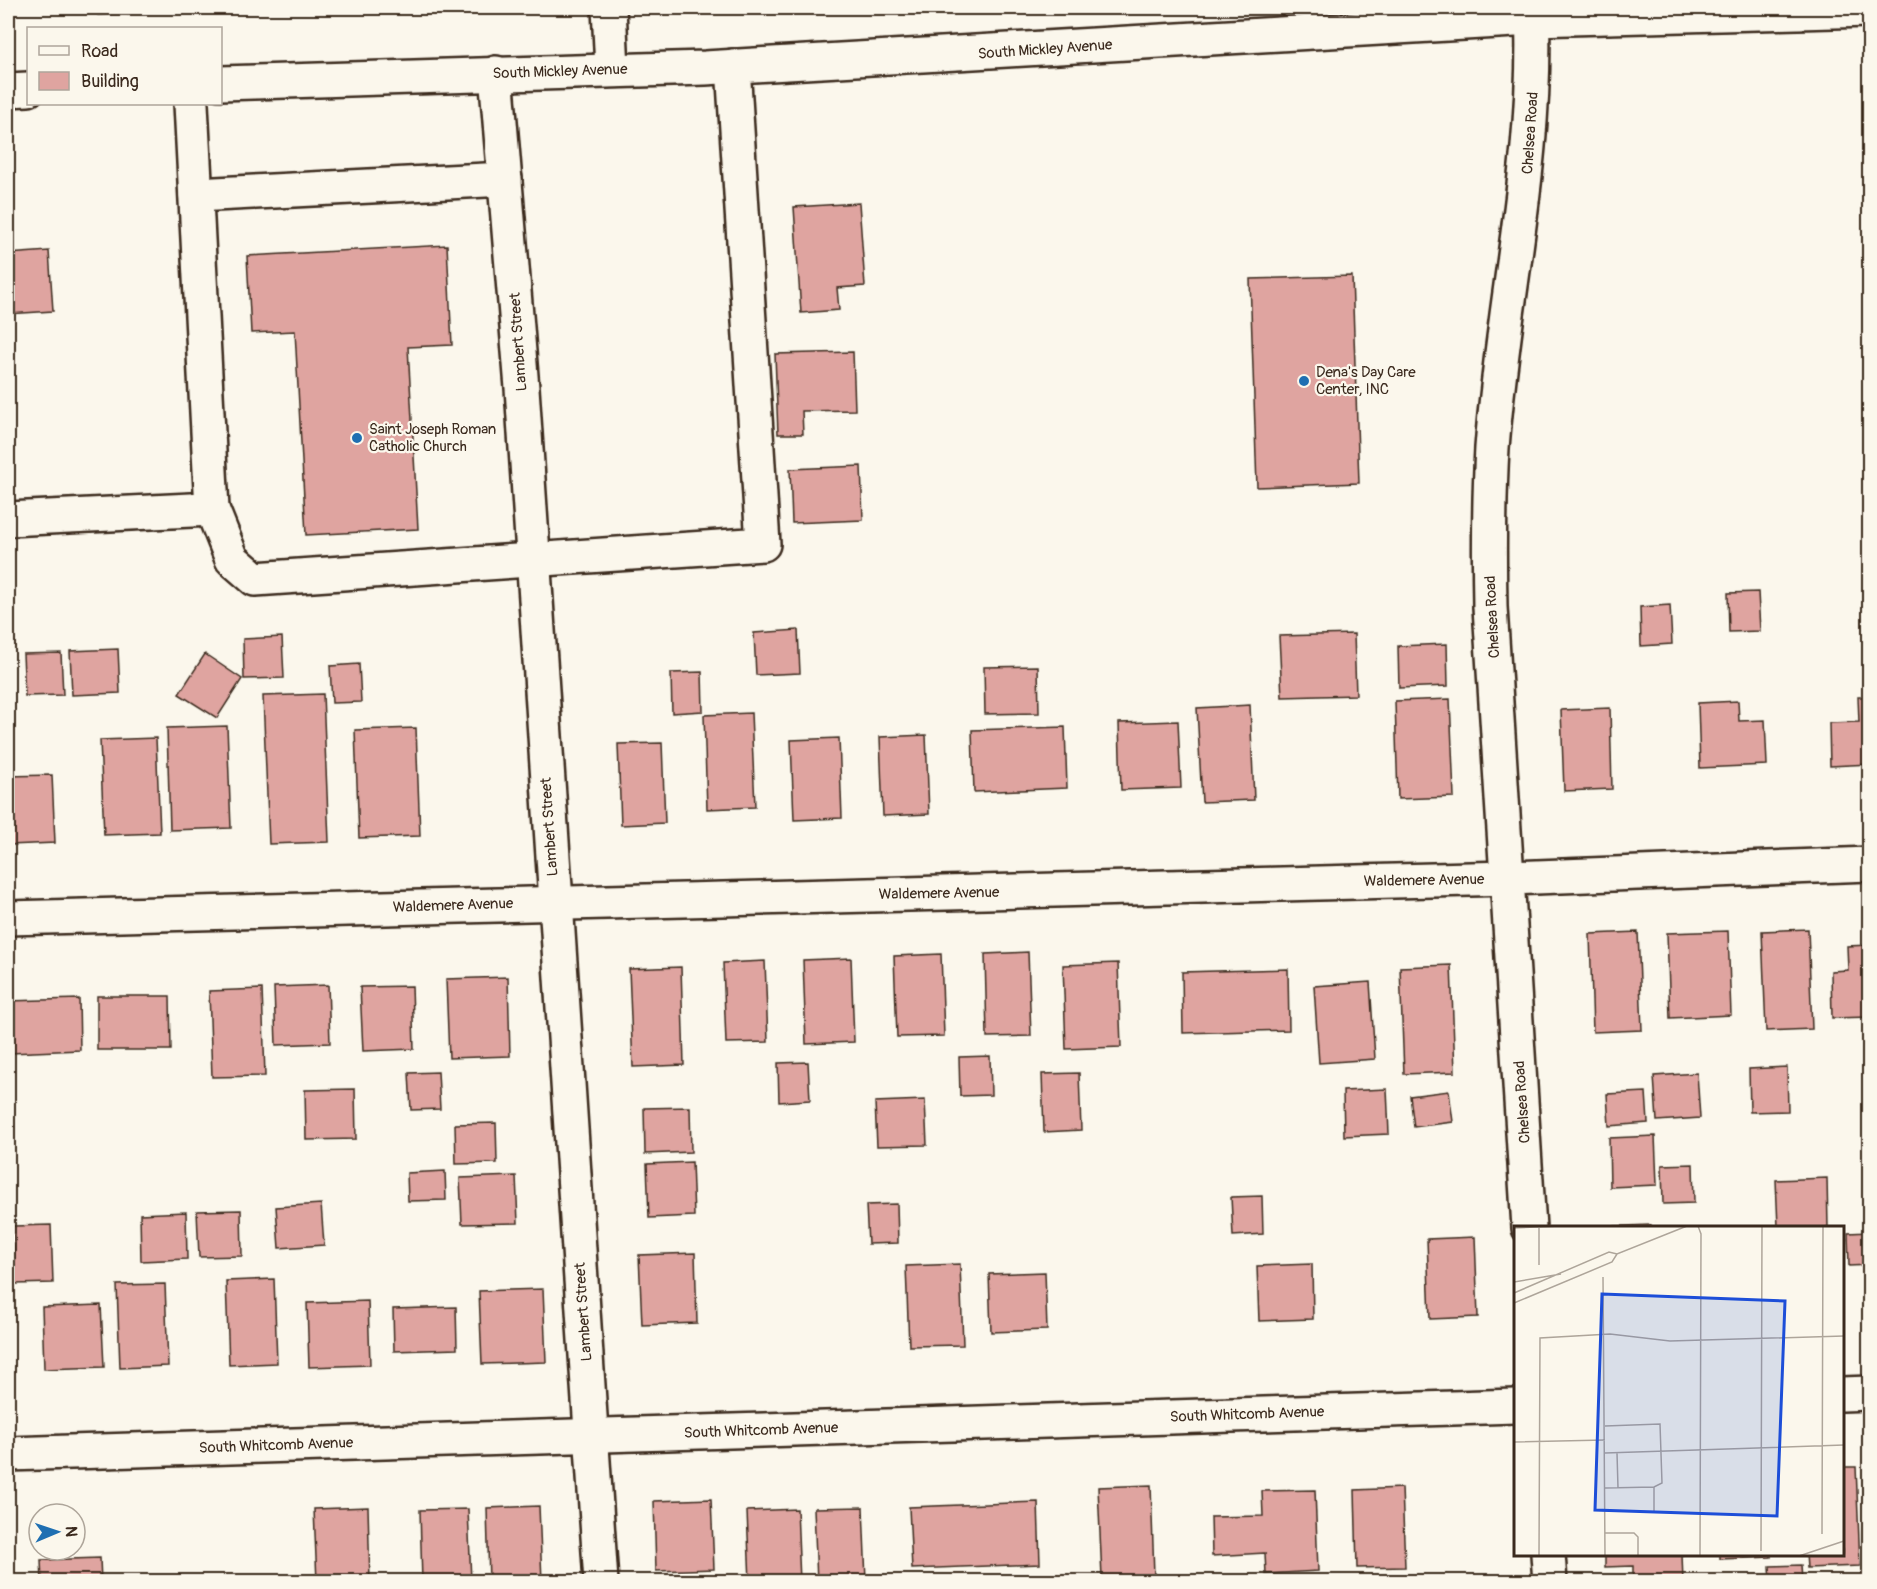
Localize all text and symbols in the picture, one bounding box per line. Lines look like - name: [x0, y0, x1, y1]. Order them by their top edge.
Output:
- legend: [27, 27, 222, 105]
- street label: South Mickley Avenue: [977, 35, 1114, 64]
- text: Road: [81, 40, 118, 63]
- street label: South Mickley Avenue: [492, 60, 628, 83]
- text: Building: [81, 70, 139, 93]
- street label: Chelsea Road: [1518, 91, 1543, 175]
- street label: Lambert Street: [506, 291, 531, 392]
- place label: Dena's Day Care Center, INC: [1316, 363, 1416, 399]
- marker: Dena's Day Care Center, INC: [1297, 374, 1311, 388]
- place label: Saint Joseph Roman Catholic Church: [369, 420, 496, 456]
- marker: Saint Joseph Roman Catholic Church: [350, 431, 364, 445]
- street label: Chelsea Road: [1481, 575, 1504, 659]
- street label: Lambert Street: [537, 776, 562, 877]
- street label: Waldemere Avenue: [1364, 870, 1485, 891]
- street label: Waldemere Avenue: [879, 883, 1000, 904]
- street label: Waldemere Avenue: [392, 894, 514, 917]
- street label: Chelsea Road: [1510, 1060, 1535, 1144]
- inset map: [1514, 1226, 1844, 1556]
- street label: Lambert Street: [571, 1261, 596, 1362]
- street label: South Whitcomb Avenue: [1169, 1402, 1325, 1427]
- street label: South Whitcomb Avenue: [683, 1418, 839, 1443]
- street label: South Whitcomb Avenue: [198, 1433, 354, 1458]
- north arrow: [27, 1502, 87, 1562]
- text: N: [61, 1526, 81, 1537]

